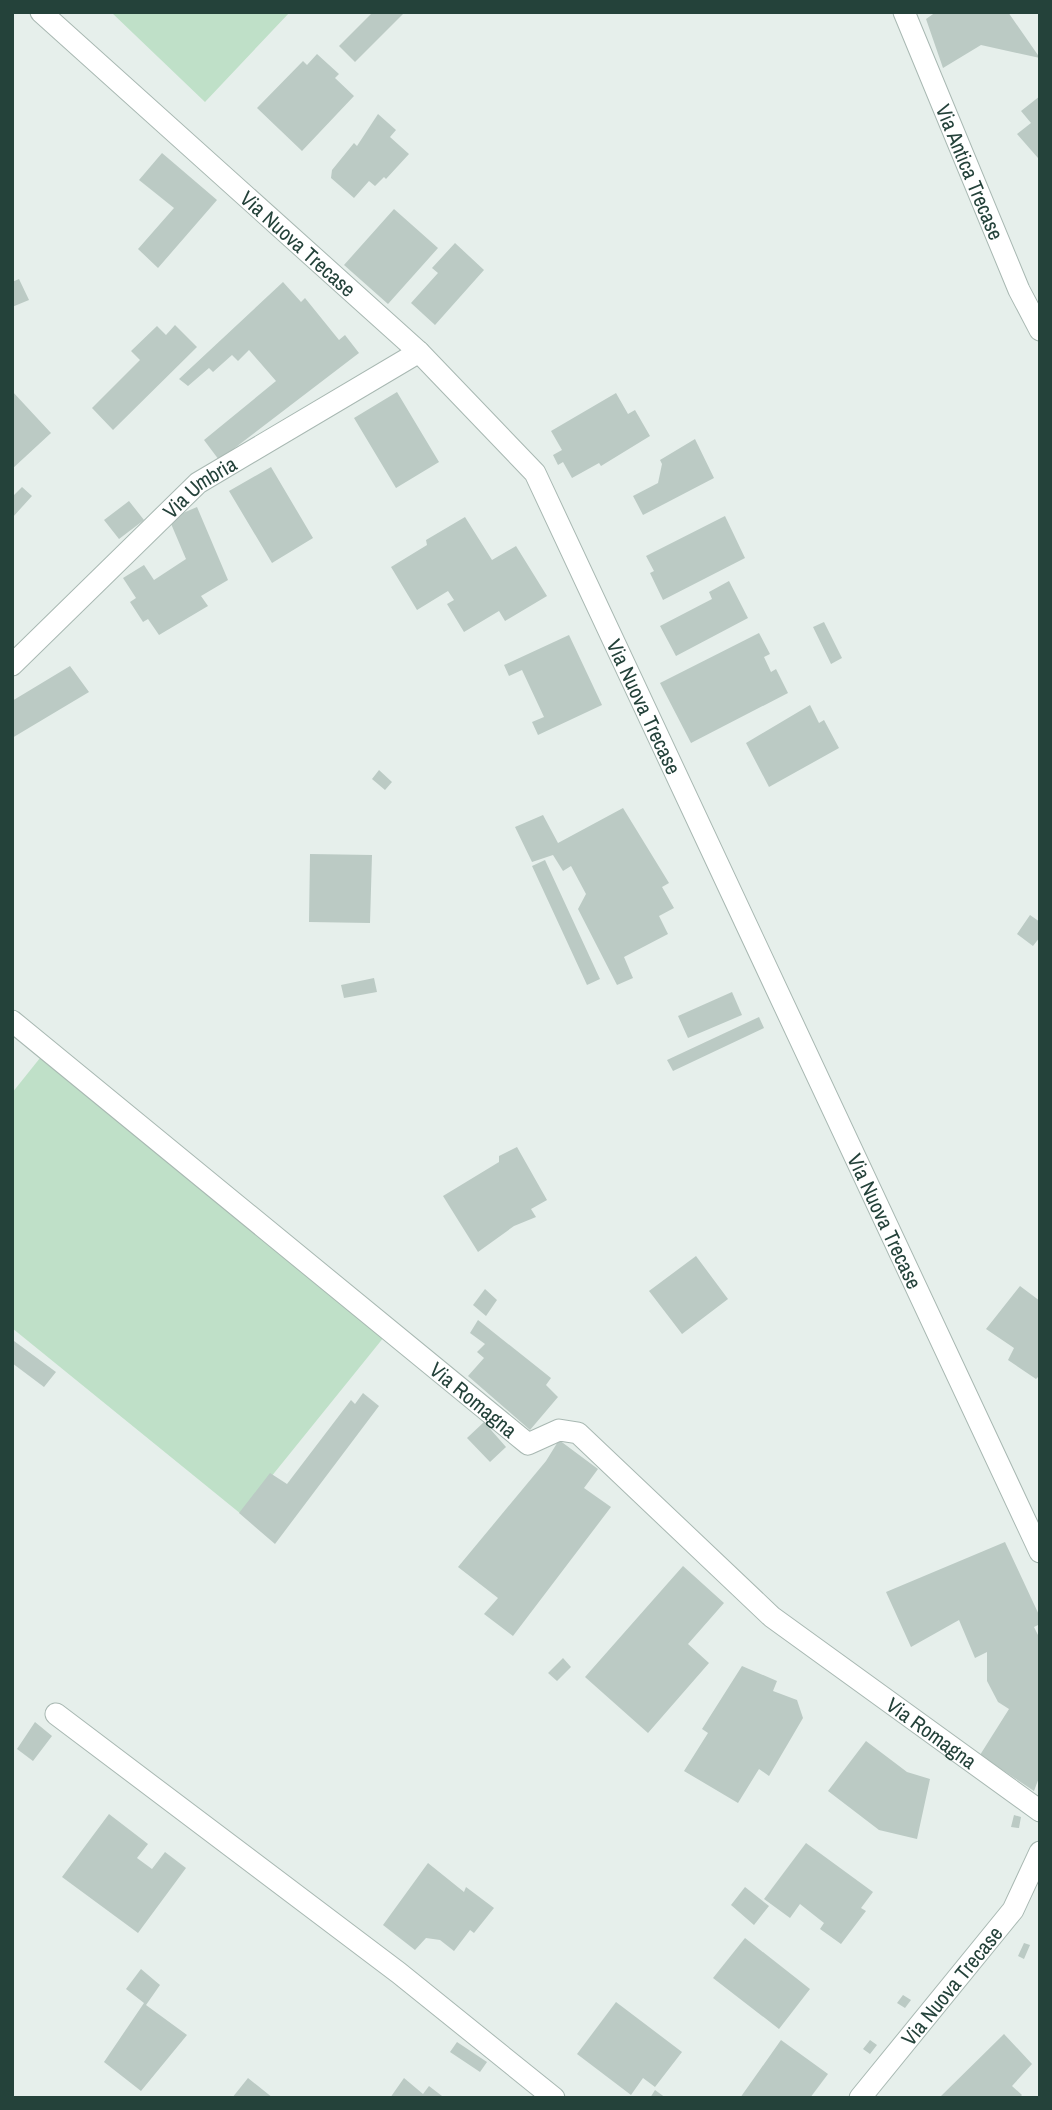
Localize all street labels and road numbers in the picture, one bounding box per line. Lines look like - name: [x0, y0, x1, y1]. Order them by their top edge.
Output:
- street label: Via Antica Trecase: [929, 100, 1011, 244]
- street label: Via Nuova Trecase: [234, 184, 362, 303]
- street label: Via Umbria: [156, 449, 242, 525]
- street label: Via Nuova Trecase: [600, 634, 688, 779]
- street label: Via Nuova Trecase: [841, 1149, 929, 1293]
- street label: Via Romagna: [424, 1355, 524, 1444]
- street label: Via Romagna: [881, 1690, 983, 1775]
- street label: Via Nuova Trecase: [894, 1920, 1009, 2051]

